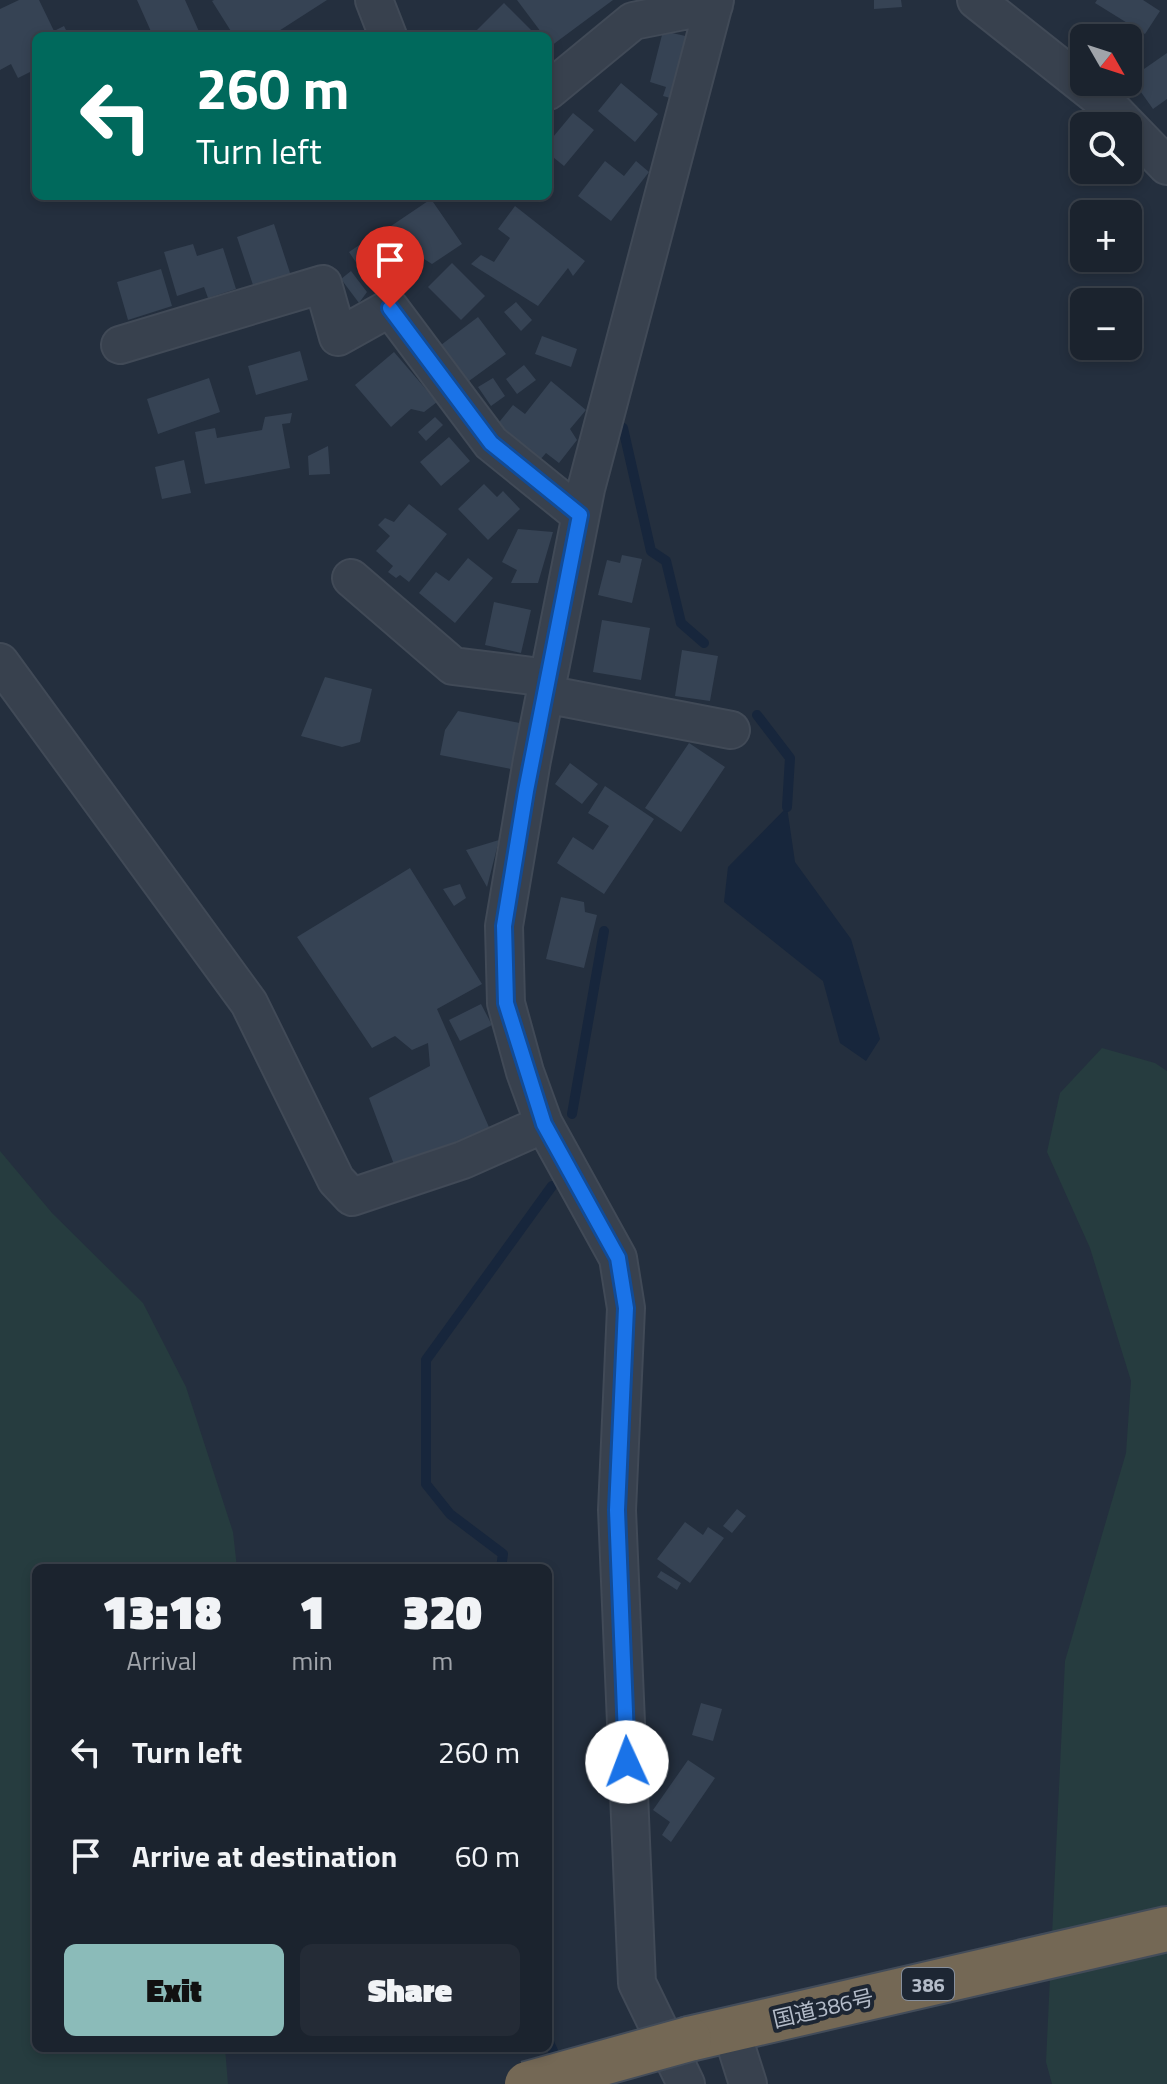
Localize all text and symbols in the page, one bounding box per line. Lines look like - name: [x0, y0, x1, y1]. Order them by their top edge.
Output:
- north arrow: [1070, 24, 1142, 96]
- map controls: [1070, 24, 1142, 360]
- text: 260 m: [196, 46, 349, 131]
- icon: left: [64, 64, 168, 168]
- button: search: [1070, 112, 1142, 184]
- text: Turn left: [196, 123, 322, 178]
- button: +: [1070, 200, 1142, 272]
- pin: [356, 226, 424, 308]
- icon: arrive: [368, 238, 412, 282]
- button: −: [1070, 288, 1142, 360]
- text: 13:18: [102, 1575, 221, 1648]
- text: 1: [299, 1575, 325, 1648]
- text: 320: [403, 1575, 482, 1648]
- text: Arrival: [126, 1641, 197, 1680]
- text: min: [291, 1641, 333, 1680]
- text: m: [432, 1641, 453, 1680]
- position arrow: [585, 1720, 669, 1804]
- text: Turn left: [132, 1729, 242, 1775]
- text: 260 m: [438, 1729, 520, 1775]
- icon: left: [64, 1730, 108, 1774]
- text: Arrive at destination: [132, 1833, 397, 1879]
- text: 60 m: [455, 1833, 520, 1879]
- icon: arrive: [64, 1834, 108, 1878]
- button: Exit: [64, 1944, 284, 2036]
- button: Share: [300, 1944, 520, 2036]
- road number: 386: [902, 1968, 954, 2000]
- street label: 国道386号: [769, 1980, 877, 2036]

